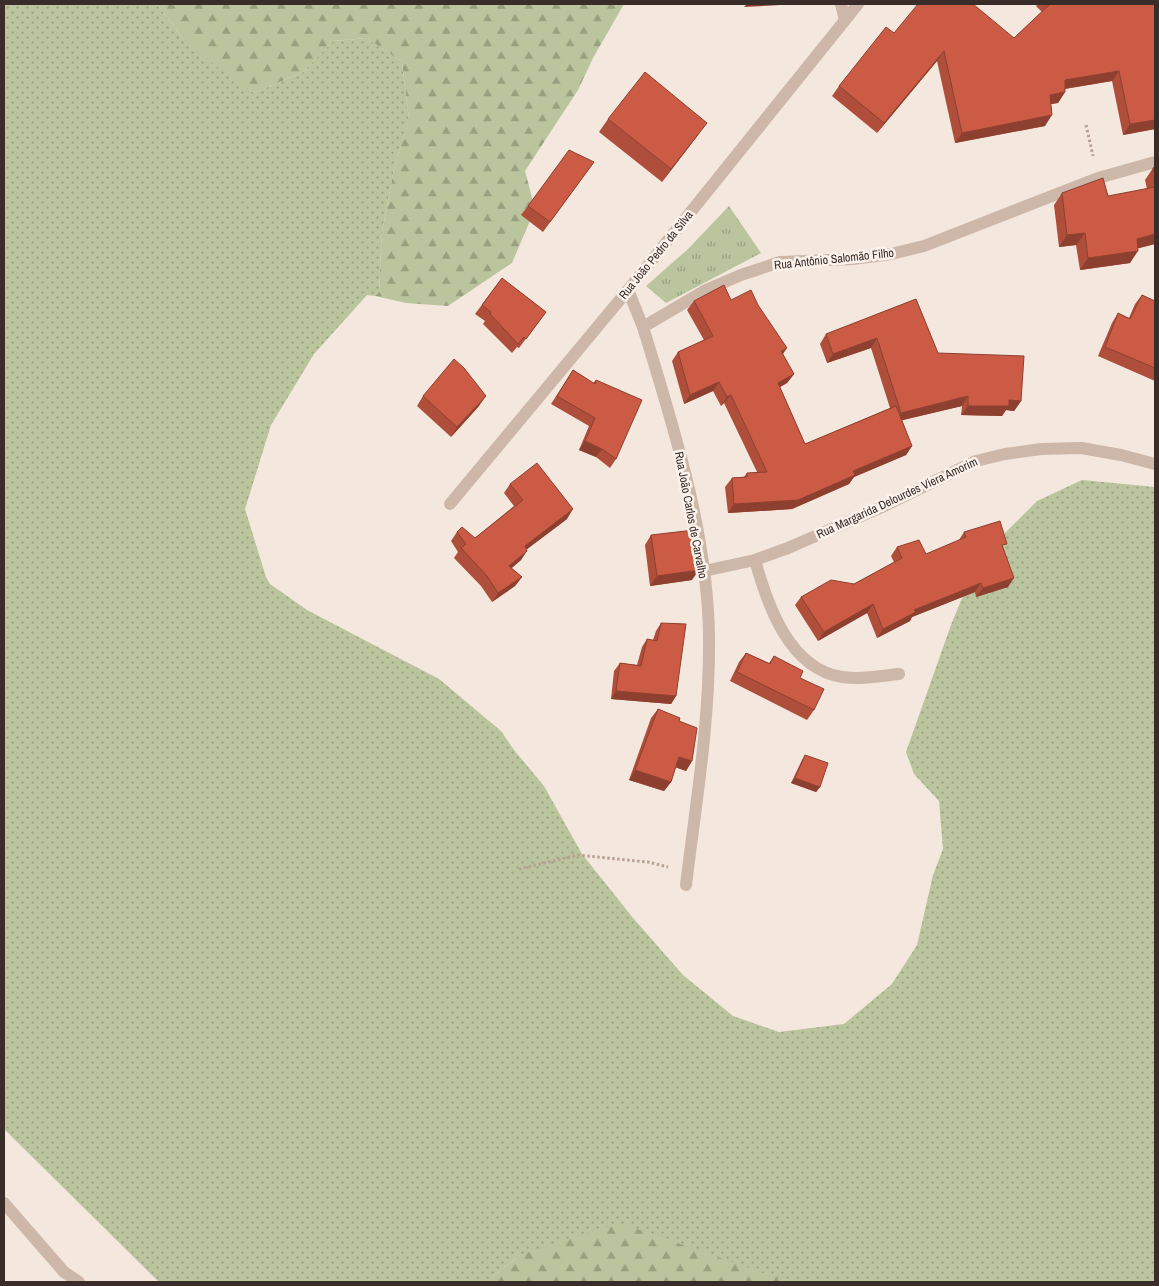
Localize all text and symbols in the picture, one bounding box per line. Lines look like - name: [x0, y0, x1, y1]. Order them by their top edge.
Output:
- street label: Rua João Pedro da Silva: [615, 207, 697, 303]
- street label: Rua Antônio Salomão Filho: [773, 245, 895, 273]
- street label: Rua João Carlos de Carvalho: [671, 450, 711, 580]
- street label: Rua Margarida Delourdes Viera Amorim: [814, 454, 980, 542]

